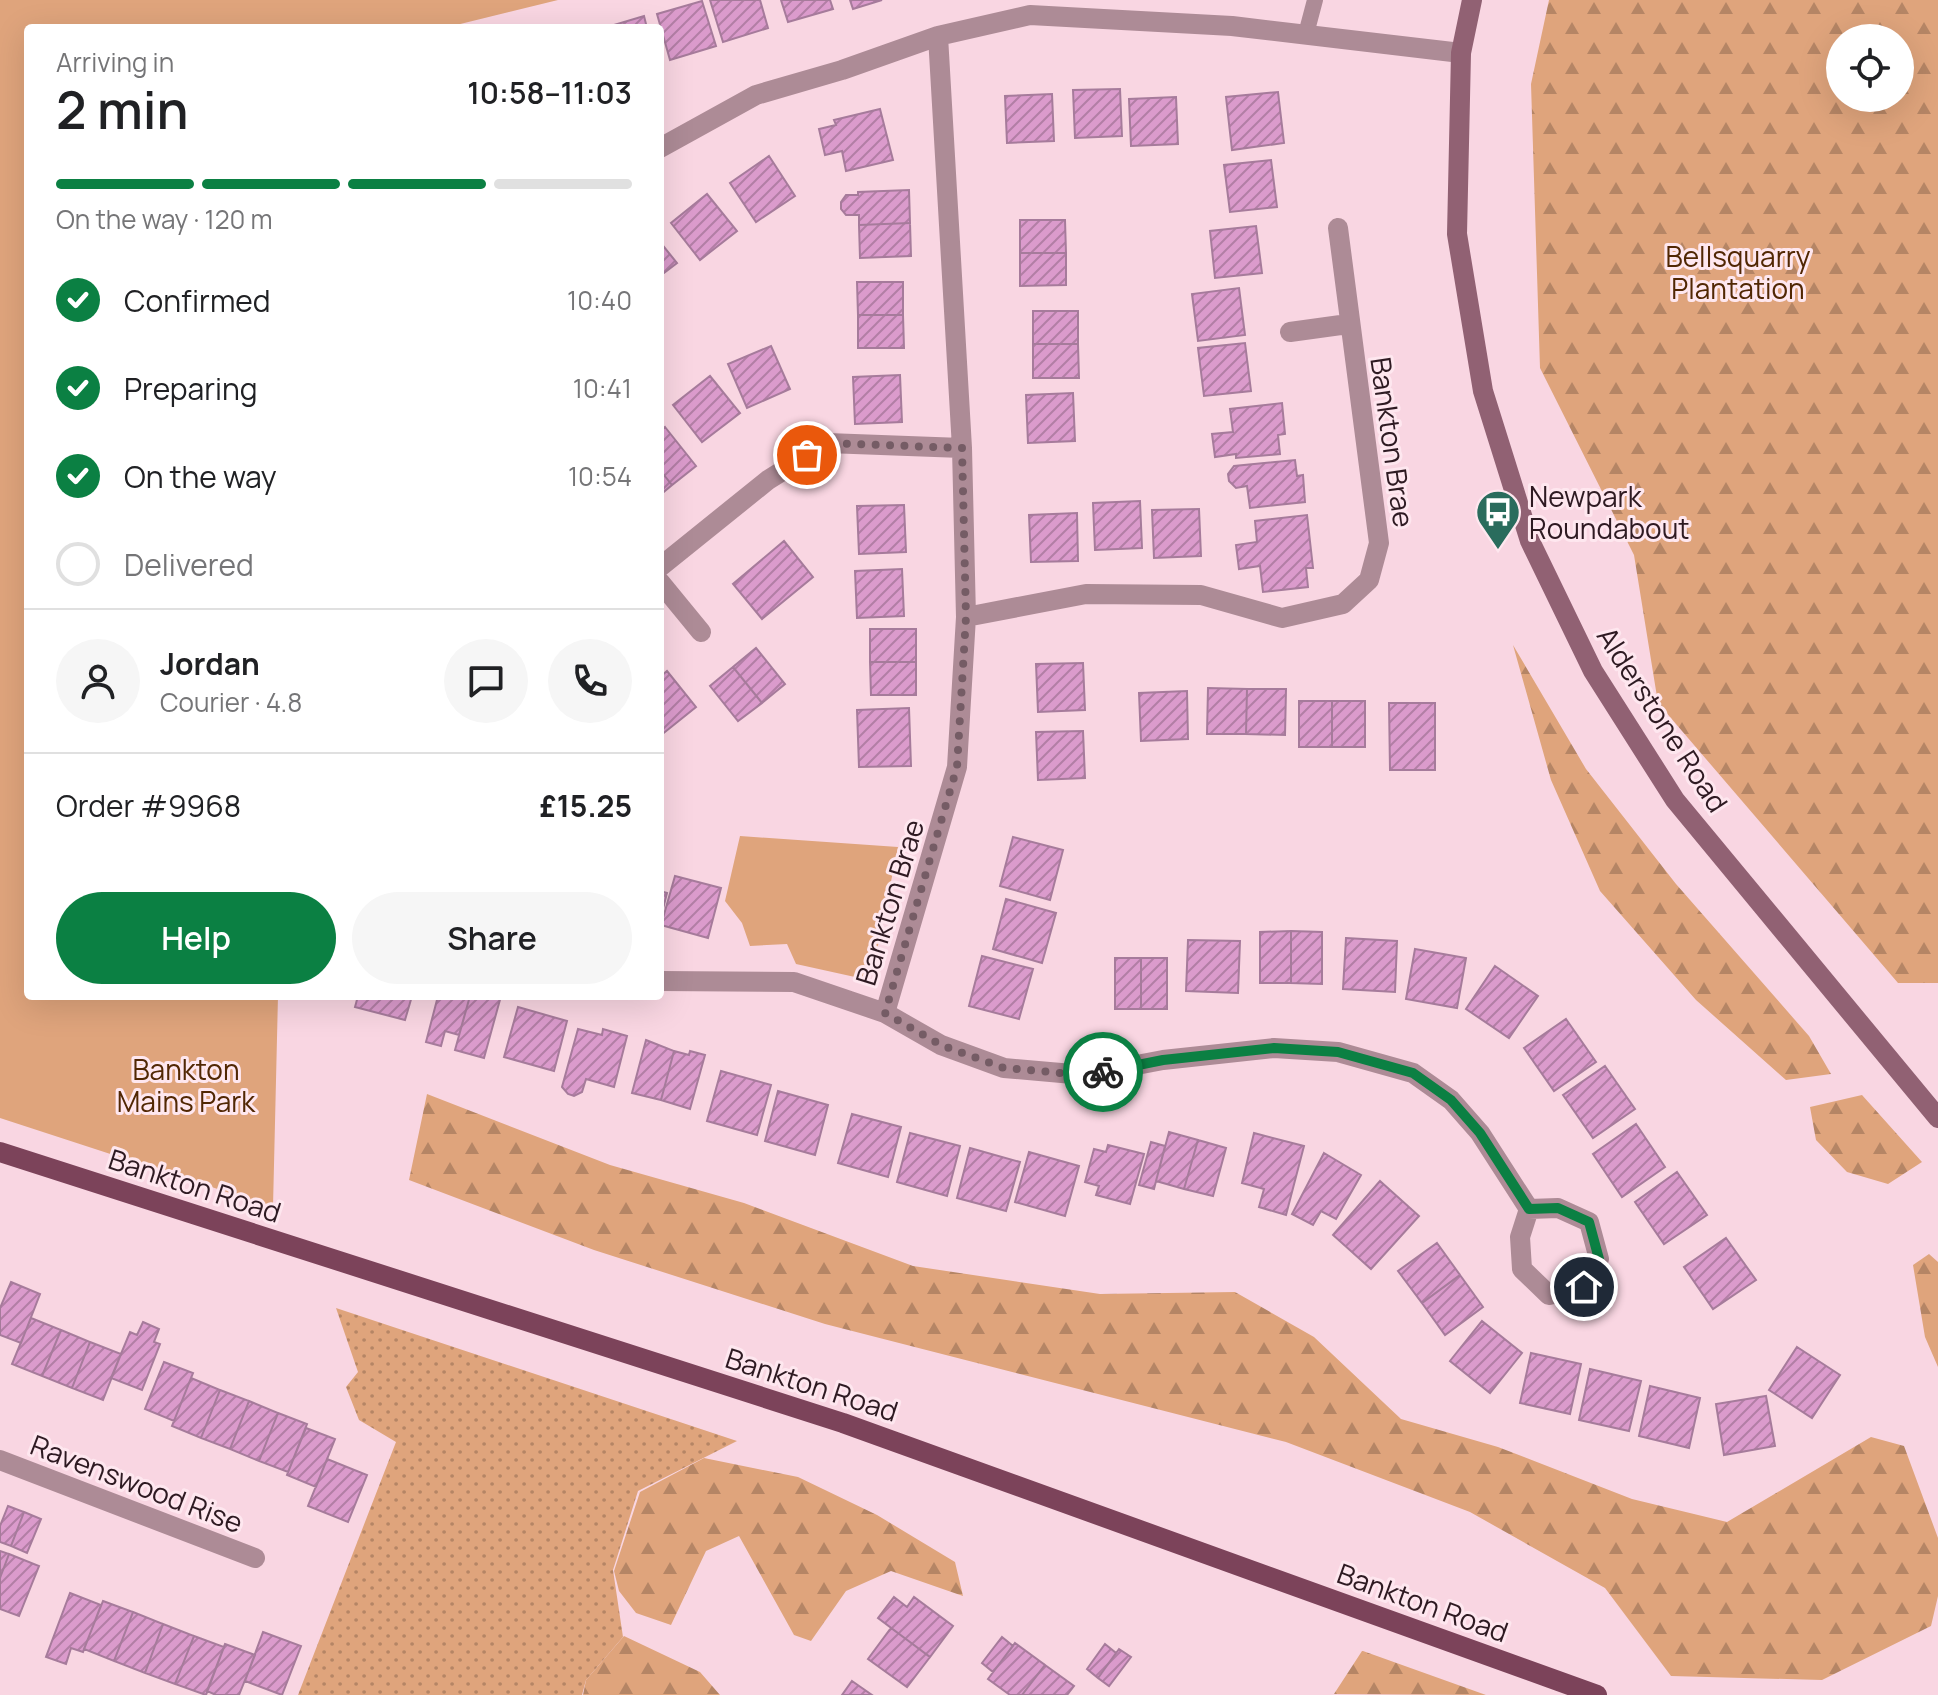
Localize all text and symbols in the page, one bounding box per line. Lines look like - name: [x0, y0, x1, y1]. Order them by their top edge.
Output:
- map controls: [1826, 24, 1914, 112]
- button: locate: [1826, 24, 1914, 112]
- text: Arriving in: [56, 44, 174, 80]
- text: 10:58–11:03: [467, 72, 632, 113]
- text: 2 min: [56, 74, 189, 145]
- text: On the way · 120 m: [56, 201, 273, 237]
- park label: Bellsquarry Plantation: [1666, 237, 1811, 307]
- icon: check: [56, 278, 100, 322]
- text: Confirmed: [124, 280, 271, 321]
- text: 10:40: [567, 282, 632, 318]
- street label: Bankton Brae: [1362, 355, 1424, 529]
- icon: check: [56, 366, 100, 410]
- text: Preparing: [124, 368, 258, 409]
- text: 10:41: [573, 370, 632, 406]
- pin: [773, 421, 841, 489]
- icon: bag: [785, 433, 829, 477]
- icon: check: [56, 454, 100, 498]
- text: On the way: [124, 456, 277, 497]
- text: 10:54: [568, 458, 632, 494]
- place label: Newpark Roundabout: [1529, 477, 1690, 547]
- bus stop icon: Newpark Roundabout: [1474, 488, 1522, 551]
- text: Delivered: [124, 544, 254, 585]
- street label: Alderstone Road: [1589, 619, 1737, 819]
- button: person: [56, 639, 140, 723]
- button: chat: [444, 639, 528, 723]
- button: phone: [548, 639, 632, 723]
- text: Jordan: [160, 643, 260, 684]
- text: Courier · 4.8: [160, 684, 302, 720]
- text: Order #9968: [56, 785, 241, 826]
- text: £15.25: [540, 785, 632, 826]
- street label: Bankton Brae: [846, 815, 932, 989]
- button: Help: [56, 892, 336, 984]
- button: Share: [352, 892, 632, 984]
- courier: [1063, 1032, 1143, 1112]
- park label: Bankton Mains Park: [117, 1050, 256, 1120]
- icon: bike: [1081, 1050, 1125, 1094]
- street label: Bankton Road: [104, 1139, 286, 1231]
- pin: [1550, 1253, 1618, 1321]
- icon: home: [1562, 1265, 1606, 1309]
- street label: Bankton Road: [721, 1338, 903, 1430]
- street label: Ravenswood Rise: [25, 1425, 249, 1541]
- street label: Bankton Road: [1332, 1554, 1514, 1650]

